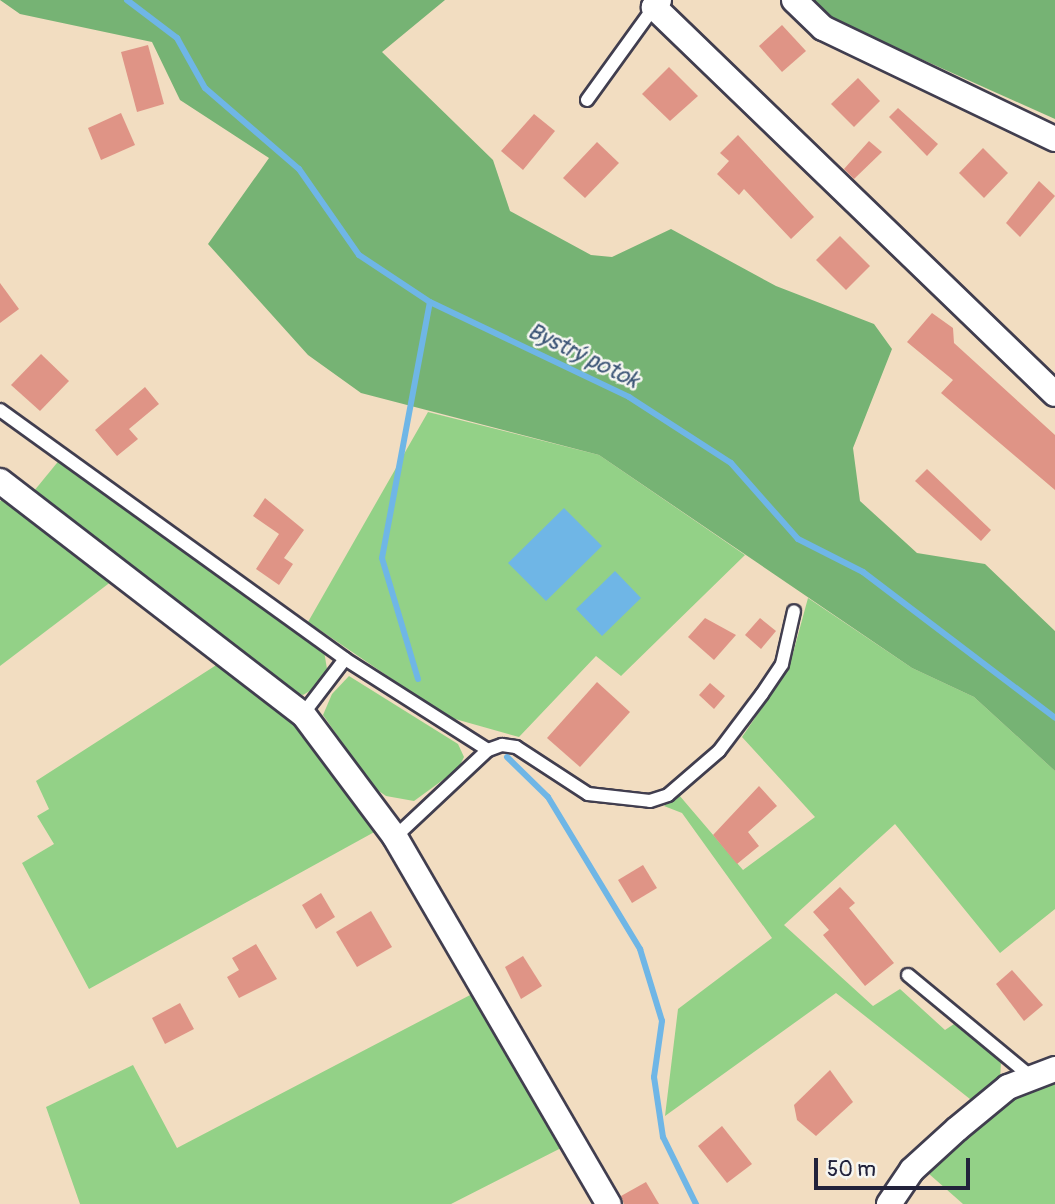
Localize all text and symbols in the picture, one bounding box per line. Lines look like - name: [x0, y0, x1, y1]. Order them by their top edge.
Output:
- water label: Bystrý potok: [523, 317, 643, 395]
- scale bar: [817, 1144, 973, 1188]
- text: 50 m: [827, 1156, 876, 1183]

